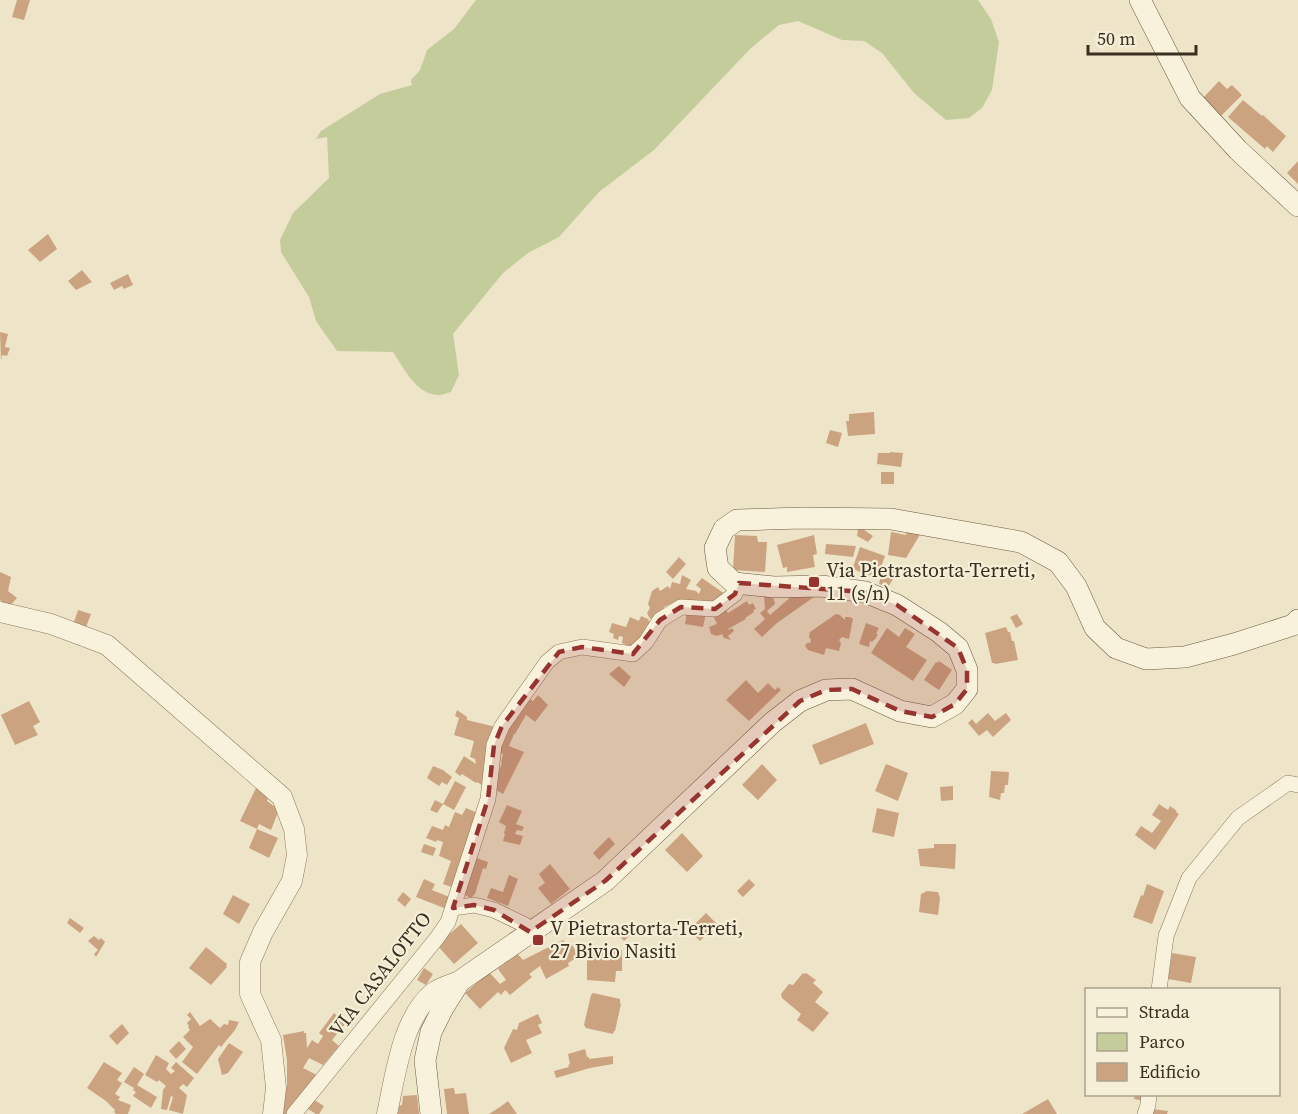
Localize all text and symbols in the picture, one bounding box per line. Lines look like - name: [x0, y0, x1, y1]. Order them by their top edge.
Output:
- scale bar: [1088, 18, 1196, 56]
- text: 50 m: [1097, 26, 1135, 51]
- place label: Via Pietrastorta-Terreti, 11 (s/n): [826, 556, 1036, 607]
- marker: Via Pietrastorta-Terreti, 11 (s/n): [807, 575, 821, 589]
- street label: VIA CASALOTTO: [322, 906, 438, 1042]
- place label: V Pietrastorta-Terreti, 27 Bivio Nasiti: [550, 914, 744, 965]
- marker: V Pietrastorta-Terreti, 27 Bivio Nasiti: [531, 933, 545, 947]
- legend: [1085, 988, 1280, 1096]
- text: Strada: [1139, 999, 1190, 1024]
- text: Parco: [1139, 1029, 1185, 1054]
- text: Edificio: [1139, 1059, 1200, 1084]

